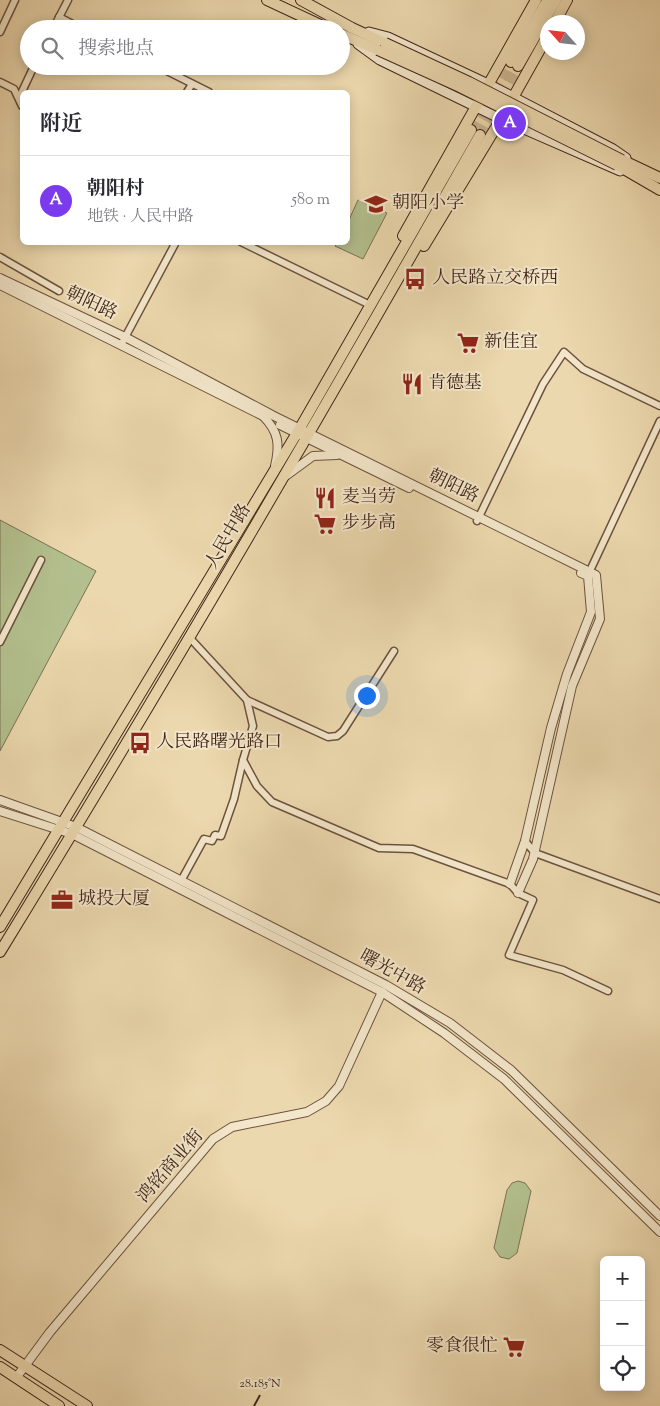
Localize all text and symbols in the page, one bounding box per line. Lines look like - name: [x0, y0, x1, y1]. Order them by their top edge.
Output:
- north arrow: [540, 15, 585, 60]
- search box: [20, 20, 350, 75]
- icon: search: [38, 34, 66, 62]
- text: 搜索地点: [78, 36, 154, 63]
- pin: A: [494, 104, 526, 142]
- text: 附近: [40, 110, 82, 140]
- text: 朝阳村: [87, 176, 144, 203]
- text: A: [50, 189, 63, 212]
- text: 580 m: [291, 189, 330, 212]
- school or university icon: 朝阳小学: [363, 191, 389, 217]
- place label: 朝阳小学: [392, 191, 464, 217]
- text: 地铁 · 人民中路: [87, 206, 194, 229]
- bus stop icon: 人民路立交桥西: [402, 266, 428, 292]
- place label: 人民路立交桥西: [432, 266, 558, 292]
- street label: 朝阳路: [61, 281, 121, 327]
- supermarket icon: 新佳宜: [455, 330, 481, 356]
- place label: 新佳宜: [484, 330, 538, 356]
- restaurant icon: 肯德基: [399, 371, 425, 397]
- place label: 肯德基: [428, 371, 482, 397]
- street label: 朝阳路: [423, 463, 483, 511]
- restaurant icon: 麦当劳: [312, 485, 338, 511]
- place label: 麦当劳: [342, 485, 396, 511]
- street label: 人民中路: [200, 499, 258, 575]
- supermarket icon: 步步高: [312, 511, 338, 537]
- place label: 步步高: [342, 511, 396, 537]
- your location: [354, 683, 380, 709]
- bus stop icon: 人民路曙光路口: [127, 730, 153, 756]
- place label: 人民路曙光路口: [156, 730, 282, 756]
- office icon: 城投大厦: [49, 887, 75, 913]
- place label: 城投大厦: [78, 887, 150, 913]
- street label: 曙光中路: [354, 944, 430, 1002]
- street label: 鸿铭商业街: [132, 1125, 210, 1209]
- map controls: [600, 1256, 645, 1391]
- button: +: [600, 1256, 645, 1301]
- button: −: [600, 1301, 645, 1346]
- place label: 零食很忙: [426, 1334, 498, 1360]
- supermarket icon: 零食很忙: [501, 1334, 527, 1360]
- button: locate: [600, 1346, 645, 1391]
- text: 28.185°N: [239, 1375, 281, 1393]

